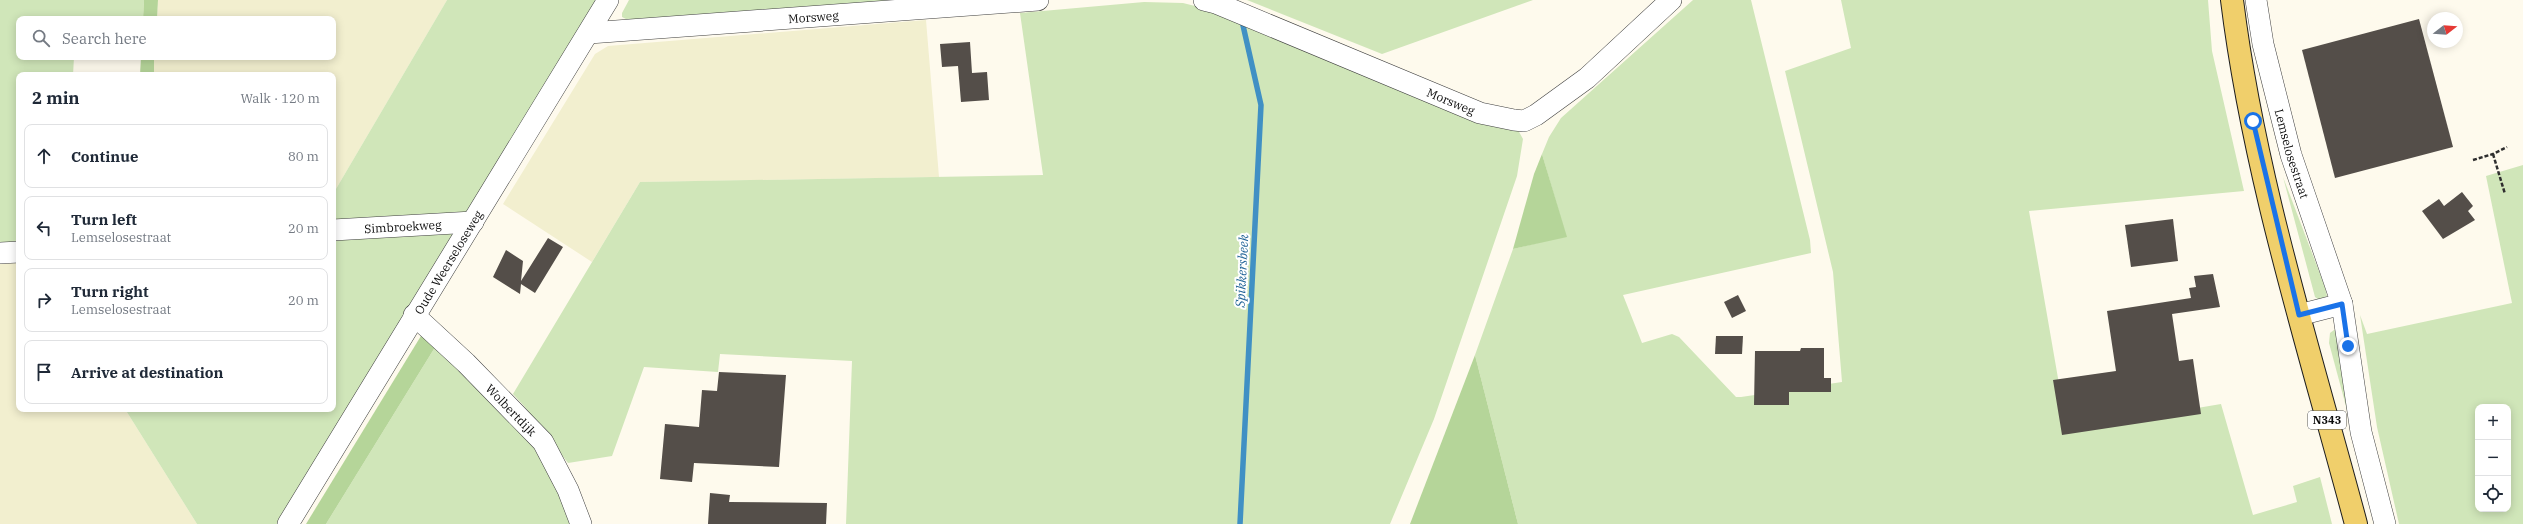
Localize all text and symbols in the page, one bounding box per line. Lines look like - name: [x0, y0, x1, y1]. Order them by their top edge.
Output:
- street label: Morsweg: [788, 7, 840, 26]
- north arrow: [2427, 12, 2463, 48]
- search box: [16, 16, 336, 60]
- icon: search: [30, 27, 52, 49]
- text: Search here: [62, 29, 147, 48]
- street label: Morsweg: [1425, 84, 1478, 118]
- text: 2 min: [32, 87, 80, 109]
- text: Walk · 120 m: [241, 90, 320, 107]
- street label: Lemselosestraat: [2272, 107, 2313, 200]
- route start: [2244, 112, 2262, 130]
- icon: ahead: [33, 145, 55, 167]
- text: Continue: [71, 147, 138, 166]
- text: 80 m: [288, 148, 319, 165]
- street label: Oude Weerseloseweg: [411, 207, 486, 317]
- text: Turn left: [71, 210, 137, 229]
- street label: Simbroekweg: [364, 216, 442, 236]
- icon: left: [33, 217, 55, 239]
- text: 20 m: [288, 220, 319, 237]
- text: Lemselosestraat: [71, 229, 171, 246]
- water label: Spikkersbeek: [1232, 234, 1252, 309]
- text: Turn right: [71, 282, 149, 301]
- icon: right: [33, 289, 55, 311]
- text: 20 m: [288, 292, 319, 309]
- text: Lemselosestraat: [71, 301, 171, 318]
- route end: [2339, 337, 2357, 355]
- icon: arrive: [33, 361, 55, 383]
- text: Arrive at destination: [71, 363, 223, 382]
- street label: Wolbertdijk: [483, 381, 540, 439]
- map controls: [2475, 404, 2511, 512]
- button: +: [2475, 404, 2511, 440]
- road number: N343: [2308, 411, 2346, 429]
- button: −: [2475, 440, 2511, 476]
- button: locate: [2475, 476, 2511, 512]

